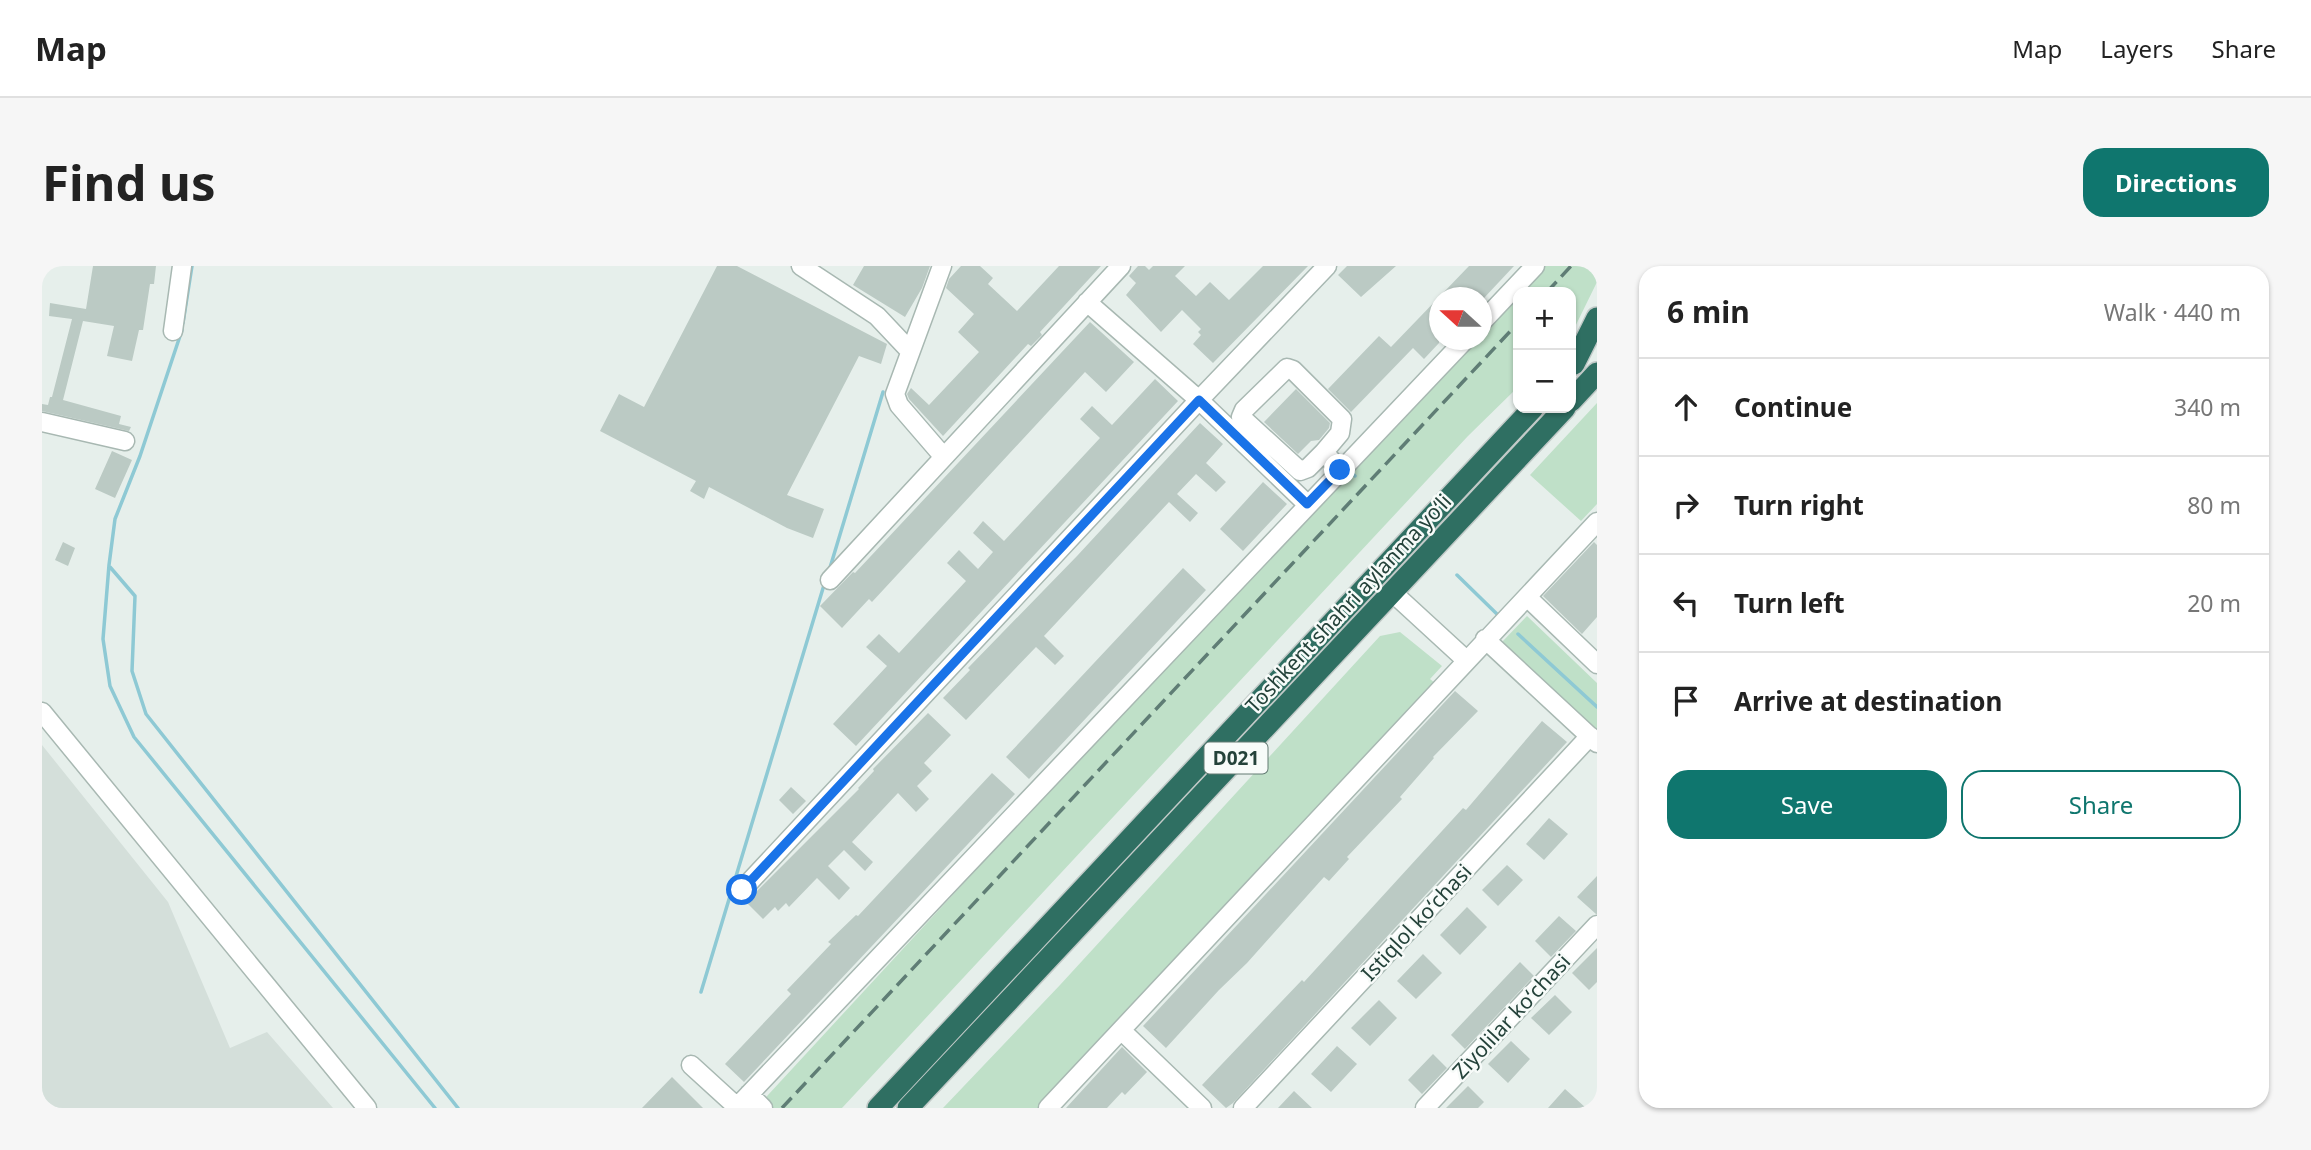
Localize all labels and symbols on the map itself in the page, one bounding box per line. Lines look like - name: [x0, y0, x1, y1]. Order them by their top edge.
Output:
- north arrow: [1429, 287, 1492, 350]
- route end: [1324, 454, 1355, 485]
- street label: Toshkent shahri aylanma yoʻli: [1239, 487, 1457, 719]
- road number: D021: [1204, 743, 1268, 774]
- street label: Istiqlol koʻchasi: [1355, 858, 1477, 986]
- route start: [726, 874, 757, 905]
- street label: Ziyolilar koʻchasi: [1446, 948, 1576, 1084]

